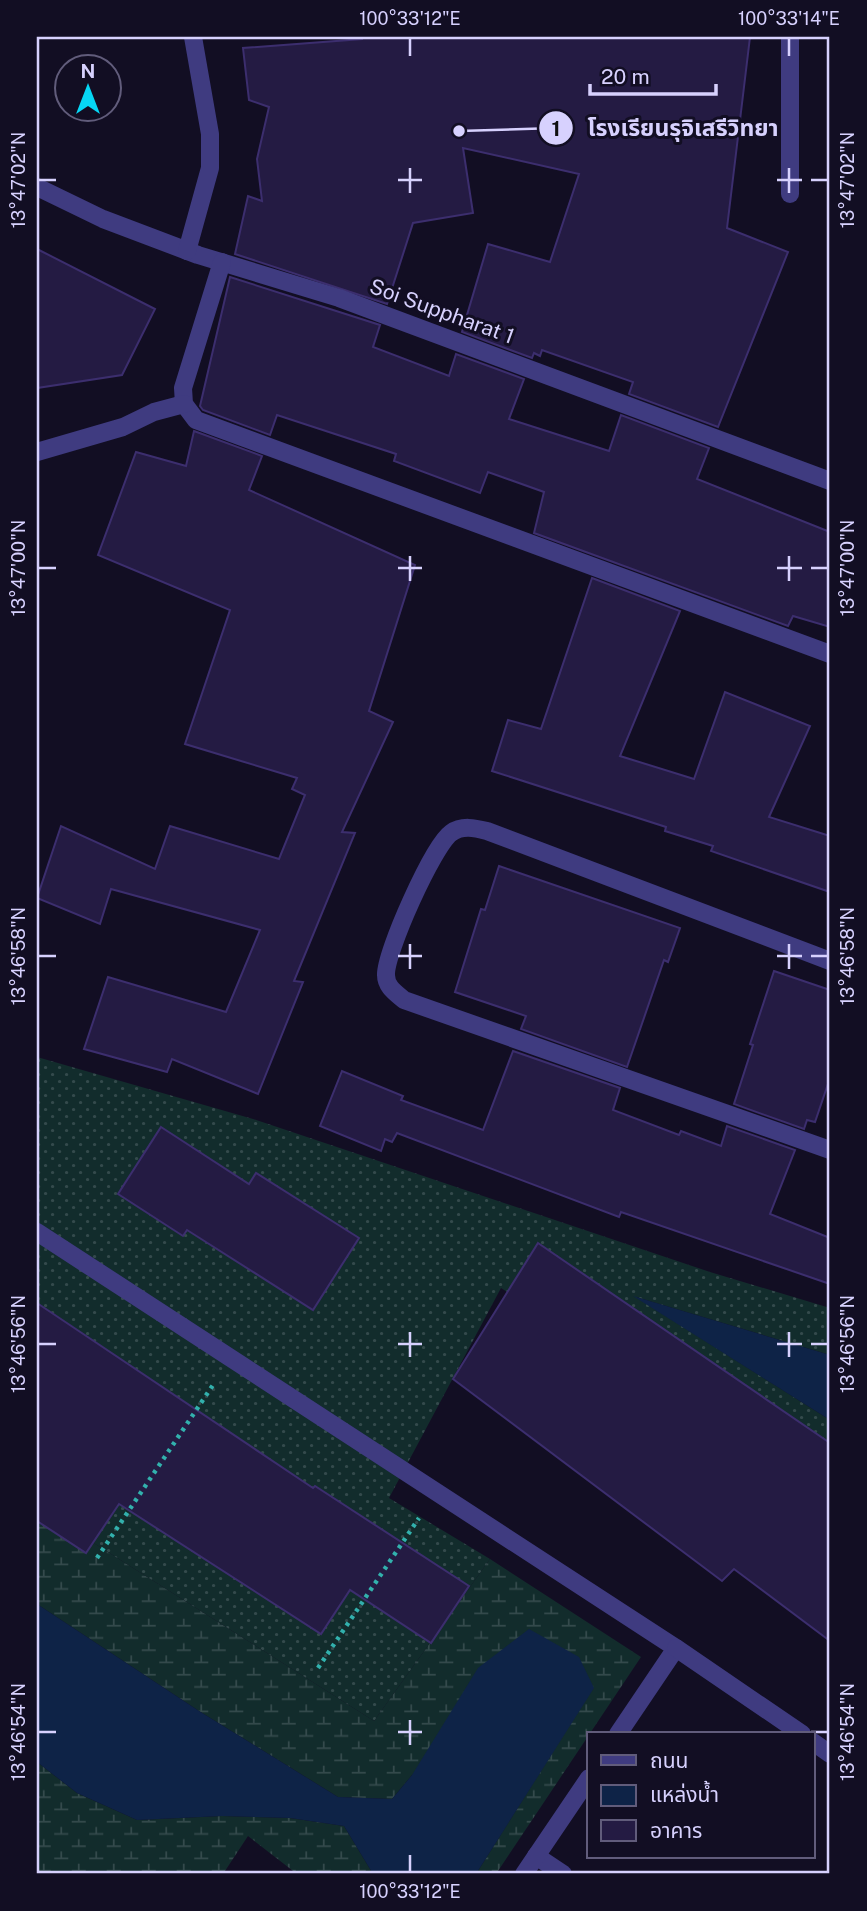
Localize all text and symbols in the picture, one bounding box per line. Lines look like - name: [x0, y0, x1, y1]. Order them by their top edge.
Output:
- text: 100°33'12"E: [359, 8, 461, 29]
- text: 100°33'14"E: [738, 8, 840, 29]
- north arrow: [52, 52, 122, 122]
- scale bar: [590, 52, 716, 96]
- text: N: [81, 60, 95, 82]
- text: 20 m: [601, 64, 650, 89]
- callout: โรงเรียนรุจิเสรีวิทยา: [538, 106, 792, 150]
- text: โรงเรียนรุจิเสรีวิทยา: [587, 114, 779, 142]
- text: 1: [552, 116, 561, 141]
- text: 13°47'02"N: [8, 132, 29, 228]
- text: 13°47'02"N: [837, 132, 858, 228]
- street label: Soi Suppharat 1: [366, 273, 518, 349]
- text: 13°47'00"N: [8, 520, 29, 616]
- text: 13°47'00"N: [837, 520, 858, 616]
- text: 13°46'58"N: [8, 907, 29, 1005]
- text: 13°46'58"N: [837, 907, 858, 1005]
- text: 13°46'56"N: [8, 1295, 29, 1393]
- text: 13°46'56"N: [837, 1295, 858, 1393]
- text: 13°46'54"N: [8, 1683, 29, 1781]
- text: 13°46'54"N: [837, 1683, 858, 1781]
- legend: [587, 1732, 814, 1858]
- text: ถนน: [650, 1748, 688, 1773]
- text: แหล่งน้ำ: [650, 1780, 719, 1807]
- text: อาคาร: [650, 1818, 702, 1843]
- text: 100°33'12"E: [359, 1881, 461, 1902]

